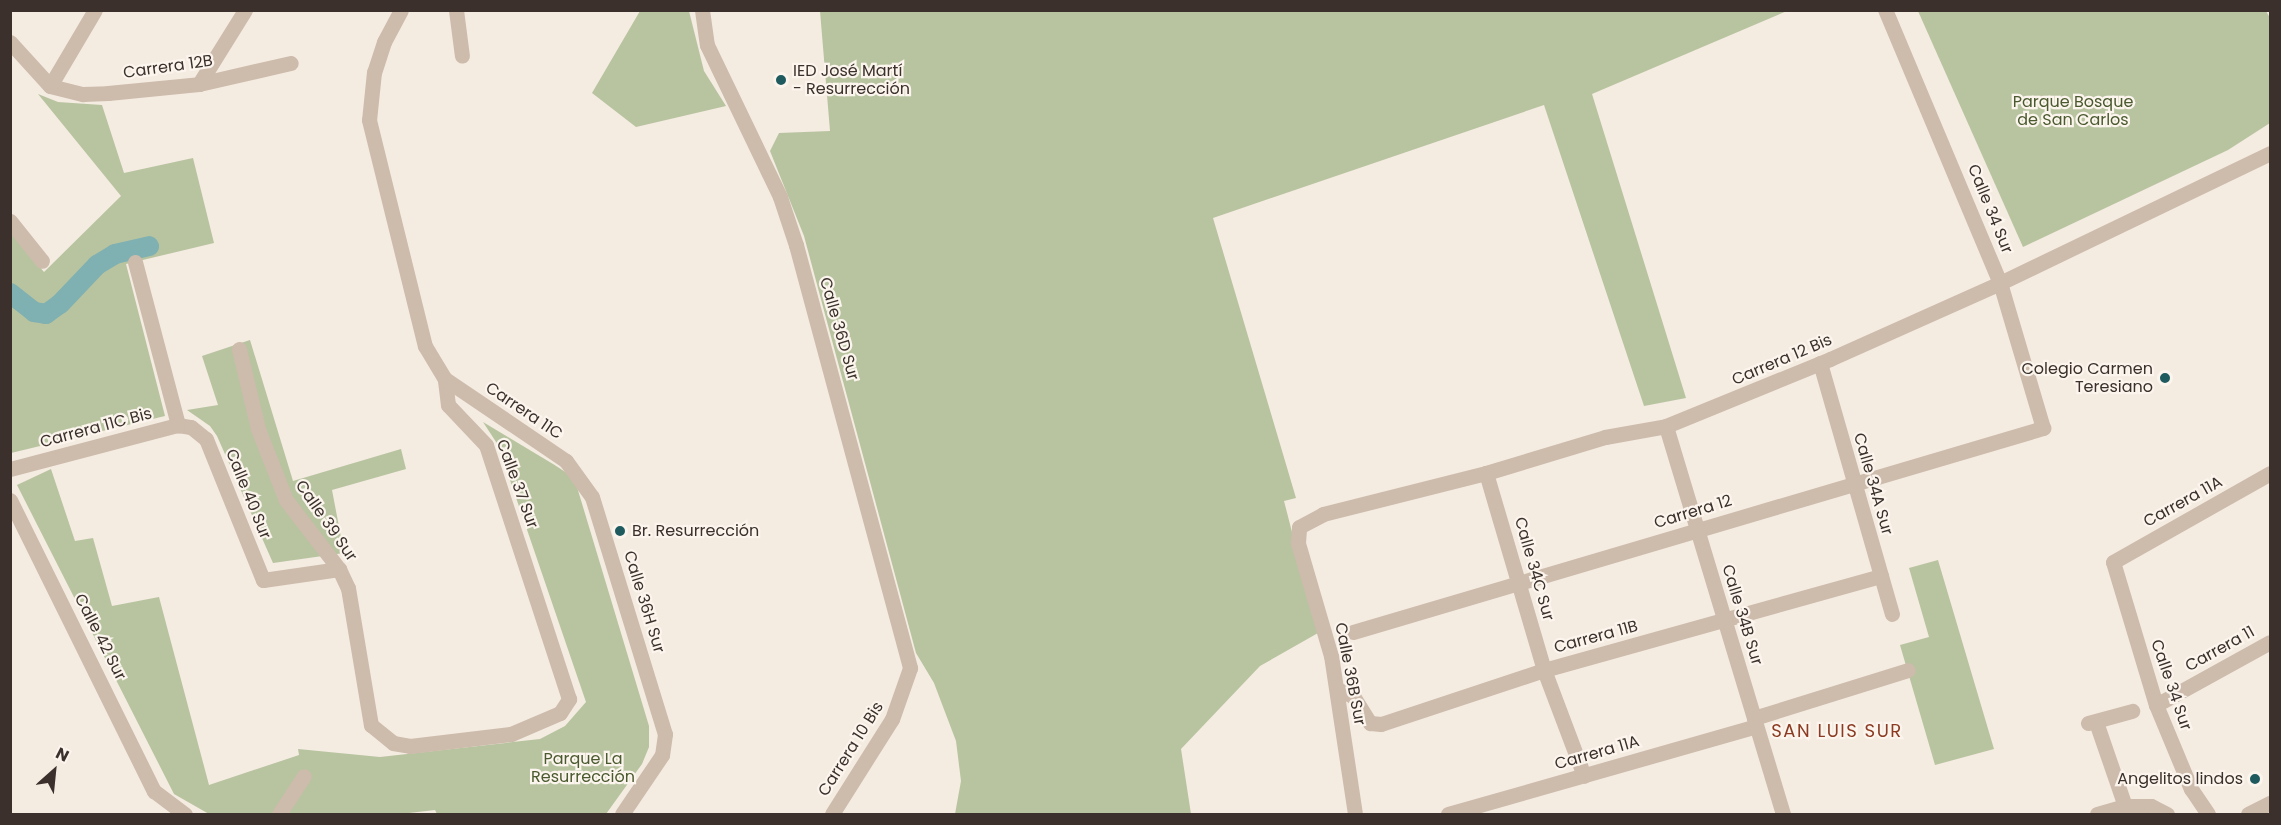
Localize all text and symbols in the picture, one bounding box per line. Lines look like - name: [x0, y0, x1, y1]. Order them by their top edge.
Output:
- street label: Carrera 12B: [122, 51, 214, 83]
- place label: IED José Martí - Resurrección: [793, 61, 910, 99]
- marker: IED José Martí - Resurrección: [774, 73, 788, 87]
- park label: Parque Bosque de San Carlos: [2013, 92, 2133, 130]
- street label: Calle 34 Sur: [1963, 162, 2017, 256]
- street label: Calle 36D Sur: [815, 275, 863, 383]
- street label: Carrera 12 Bis: [1729, 330, 1835, 390]
- place label: Colegio Carmen Teresiano: [2022, 359, 2153, 397]
- marker: Colegio Carmen Teresiano: [2158, 371, 2172, 385]
- street label: Carrera 11C: [482, 378, 566, 444]
- street label: Carrera 11C Bis: [38, 404, 154, 452]
- street label: Calle 34A Sur: [1849, 431, 1897, 537]
- street label: Calle 37 Sur: [492, 437, 542, 531]
- street label: Calle 40 Sur: [221, 446, 275, 542]
- street label: Carrera 11A: [2140, 472, 2226, 532]
- street label: Calle 39 Sur: [291, 477, 361, 565]
- street label: Carrera 12: [1652, 491, 1734, 533]
- street label: Calle 34C Sur: [1510, 515, 1558, 623]
- place label: Br. Resurrección: [632, 521, 759, 541]
- marker: Br. Resurrección: [613, 524, 627, 538]
- street label: Calle 36H Sur: [619, 549, 669, 655]
- street label: Calle 34B Sur: [1718, 562, 1766, 668]
- street label: Calle 42 Sur: [70, 591, 130, 683]
- street label: Carrera 11B: [1552, 617, 1640, 657]
- street label: Calle 36B Sur: [1331, 621, 1369, 727]
- street label: Carrera 11: [2182, 622, 2258, 676]
- street label: Calle 34 Sur: [2147, 637, 2195, 733]
- street label: Carrera 10 Bis: [814, 698, 888, 800]
- district label: SAN LUIS SUR: [1771, 720, 1903, 742]
- street label: Carrera 11A: [1552, 732, 1642, 774]
- north arrow: [24, 741, 84, 801]
- text: N: [52, 742, 73, 767]
- park label: Parque La Resurrección: [531, 749, 635, 787]
- place label: Angelitos lindos: [2117, 769, 2243, 789]
- marker: Angelitos lindos: [2248, 772, 2262, 786]

